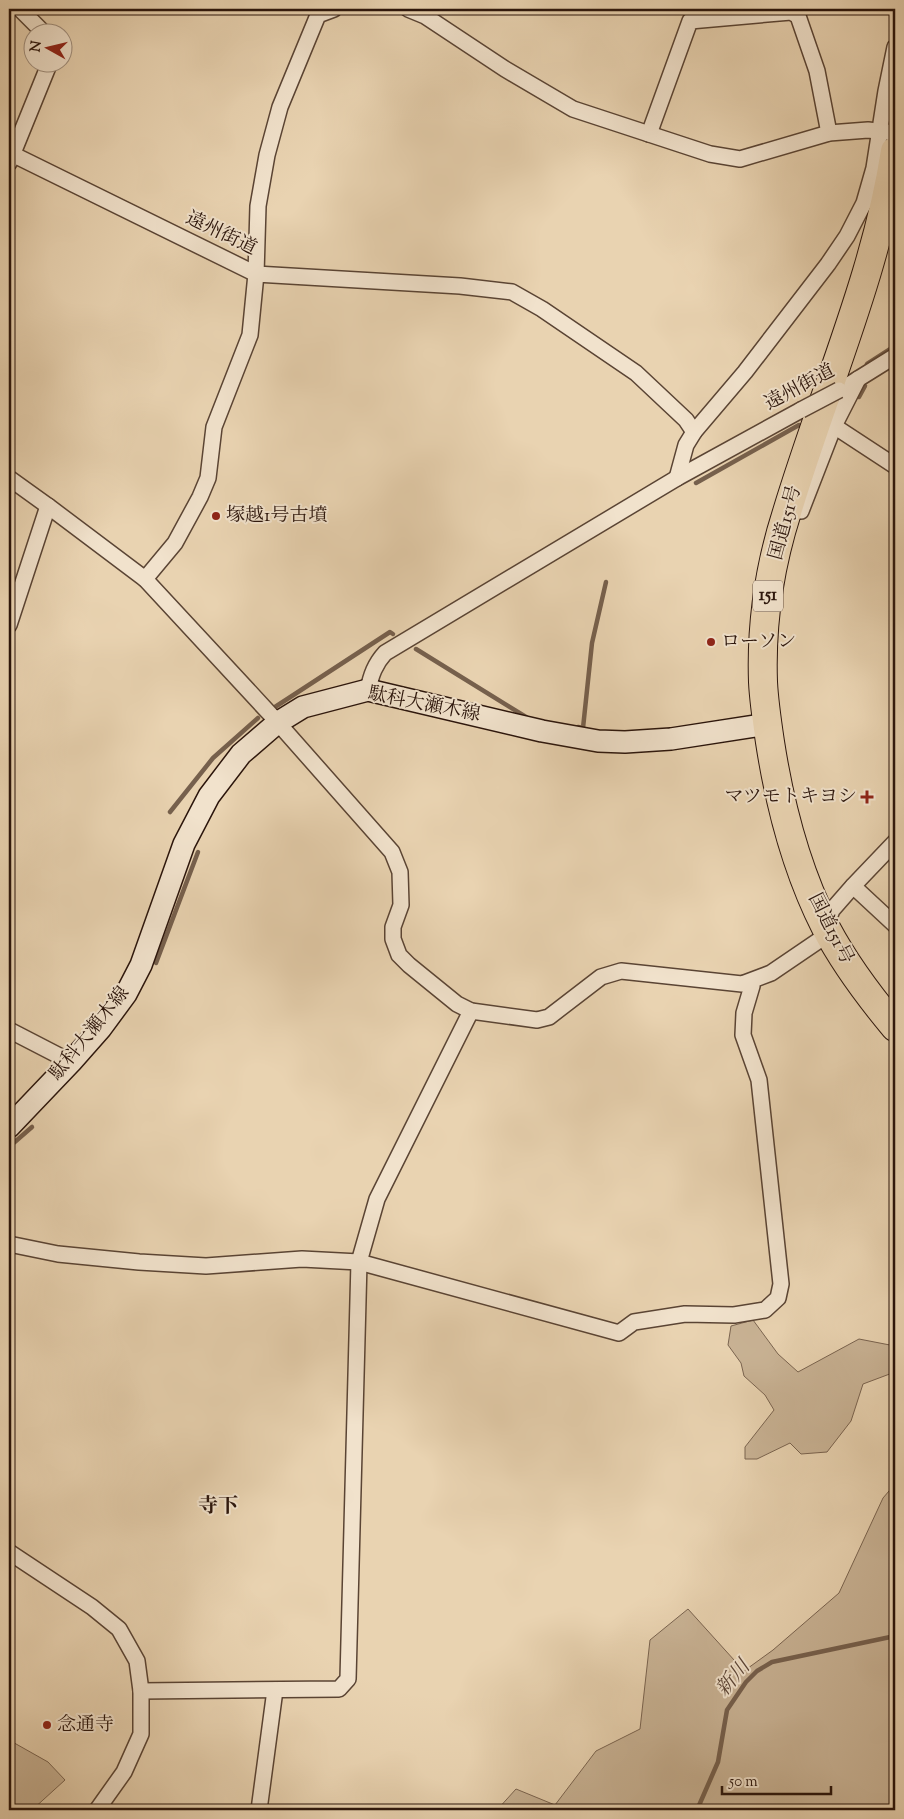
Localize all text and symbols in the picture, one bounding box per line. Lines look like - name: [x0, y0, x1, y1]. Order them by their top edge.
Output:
- north arrow: [22, 22, 72, 72]
- text: N: [26, 40, 48, 53]
- street label: 遠州街道: [181, 205, 261, 263]
- street label: 遠州街道: [760, 358, 840, 418]
- street label: 国道151号: [763, 483, 809, 563]
- place label: 塚越1号古墳: [226, 503, 327, 530]
- marker: 塚越1号古墳: [210, 510, 222, 522]
- road number: 151: [753, 580, 783, 612]
- place label: ローソン: [721, 629, 796, 656]
- marker: ローソン: [705, 636, 717, 648]
- street label: 駄科大瀬木線: [365, 681, 483, 729]
- place label: マツモトキヨシ: [725, 784, 857, 811]
- marker: マツモトキヨシ: [861, 791, 873, 803]
- street label: 国道151号: [801, 889, 859, 969]
- street label: 駄科大瀬木線: [44, 981, 136, 1087]
- district label: 寺下: [198, 1493, 238, 1522]
- water label: 新川: [710, 1653, 759, 1704]
- place label: 念通寺: [57, 1712, 114, 1739]
- marker: 念通寺: [41, 1719, 53, 1731]
- scale bar: [722, 1764, 830, 1796]
- text: 50 m: [728, 1772, 758, 1793]

